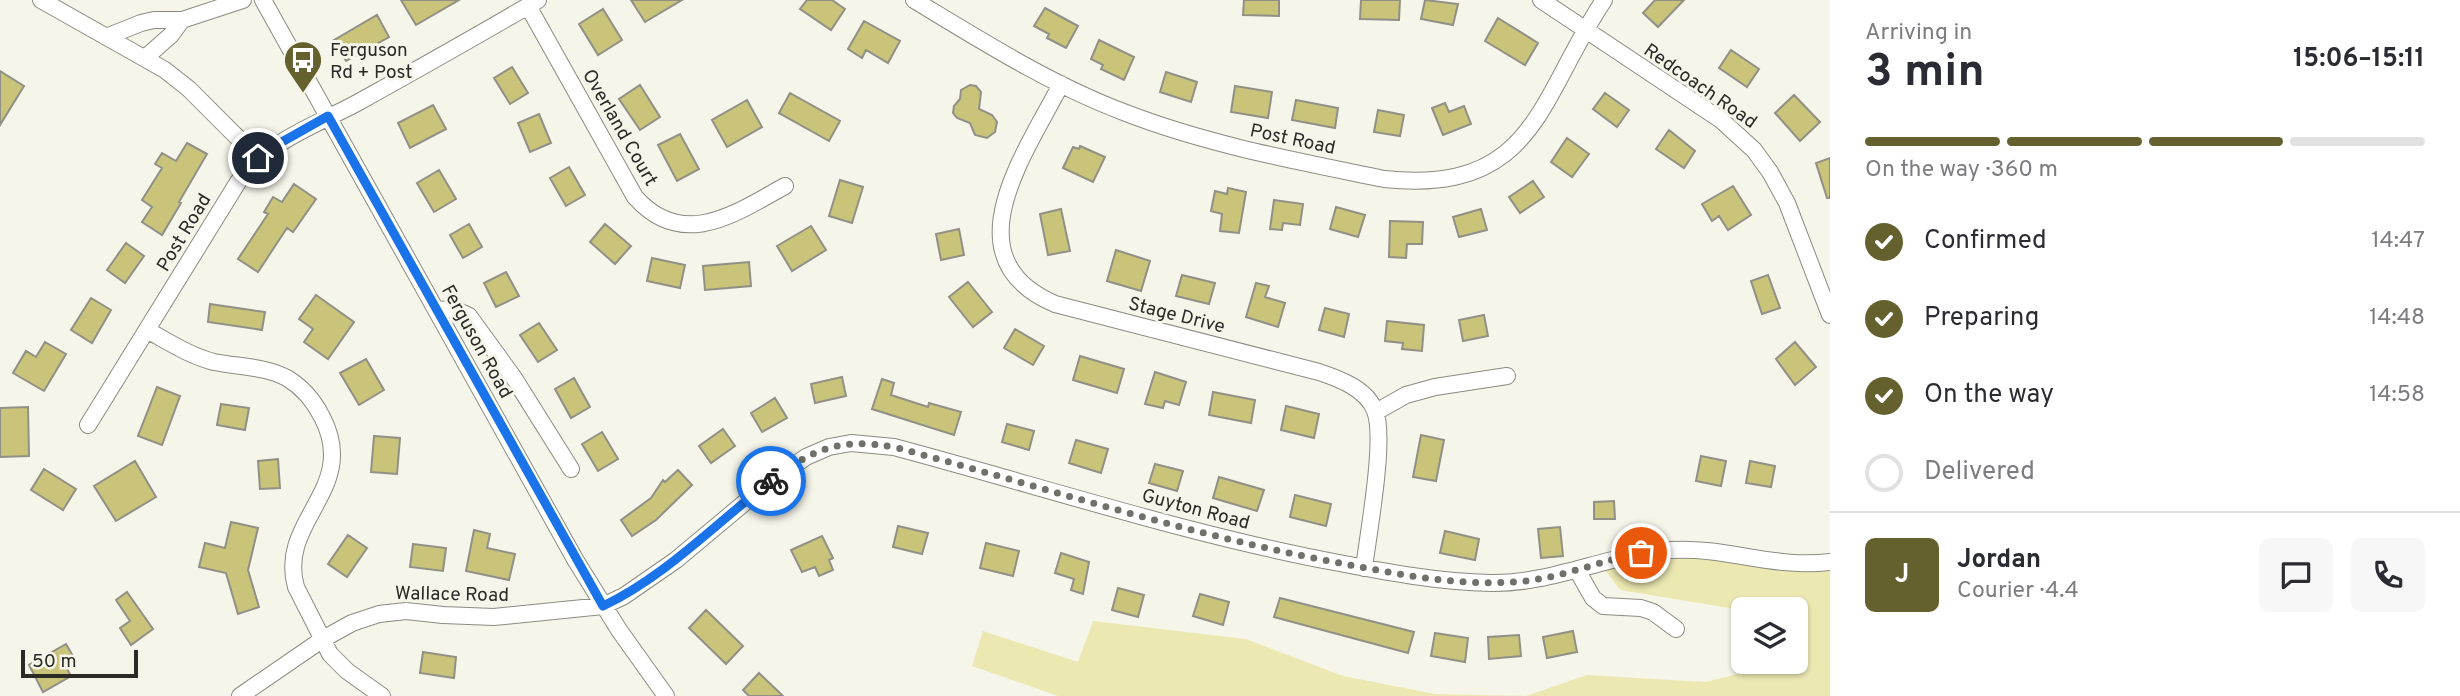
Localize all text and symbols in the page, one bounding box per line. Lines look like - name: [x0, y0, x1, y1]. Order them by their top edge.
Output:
- text: Arriving in: [1865, 19, 1972, 48]
- bus stop icon: Ferguson Rd + Post: [282, 39, 324, 94]
- place label: Ferguson Rd + Post: [330, 39, 412, 85]
- street label: Redcoach Road: [1639, 39, 1761, 135]
- text: 15:06–15:11: [2293, 43, 2425, 76]
- text: 3 min: [1865, 44, 1985, 103]
- street label: Overland Court: [576, 65, 662, 191]
- street label: Post Road: [1248, 119, 1338, 161]
- pin: [228, 128, 288, 188]
- icon: home: [239, 139, 277, 177]
- text: On the way · 360 m: [1865, 156, 2058, 185]
- street label: Post Road: [152, 190, 217, 276]
- icon: check: [1865, 223, 1903, 261]
- text: Confirmed: [1924, 225, 2047, 258]
- text: 14:47: [2371, 227, 2425, 256]
- street label: Ferguson Road: [435, 281, 517, 403]
- street label: Stage Drive: [1126, 292, 1227, 340]
- icon: check: [1865, 300, 1903, 338]
- text: Preparing: [1924, 302, 2039, 335]
- text: 14:48: [2369, 304, 2425, 333]
- icon: check: [1865, 377, 1903, 415]
- text: On the way: [1924, 379, 2054, 412]
- text: 14:58: [2369, 381, 2425, 410]
- courier: [736, 446, 806, 516]
- text: Delivered: [1924, 456, 2035, 489]
- icon: bike: [752, 462, 790, 500]
- street label: Guyton Road: [1139, 484, 1252, 536]
- pin: [1611, 523, 1671, 583]
- icon: bag: [1622, 534, 1660, 572]
- button: chat: [2259, 538, 2333, 612]
- button: phone: [2351, 538, 2425, 612]
- text: Jordan: [1957, 544, 2041, 577]
- text: J: [1895, 559, 1909, 592]
- text: Courier · 4.4: [1957, 577, 2079, 606]
- street label: Wallace Road: [395, 582, 509, 608]
- map controls: [1731, 597, 1808, 674]
- button: layers: [1731, 597, 1808, 674]
- scale bar: [21, 647, 138, 679]
- text: 50 m: [32, 650, 77, 674]

